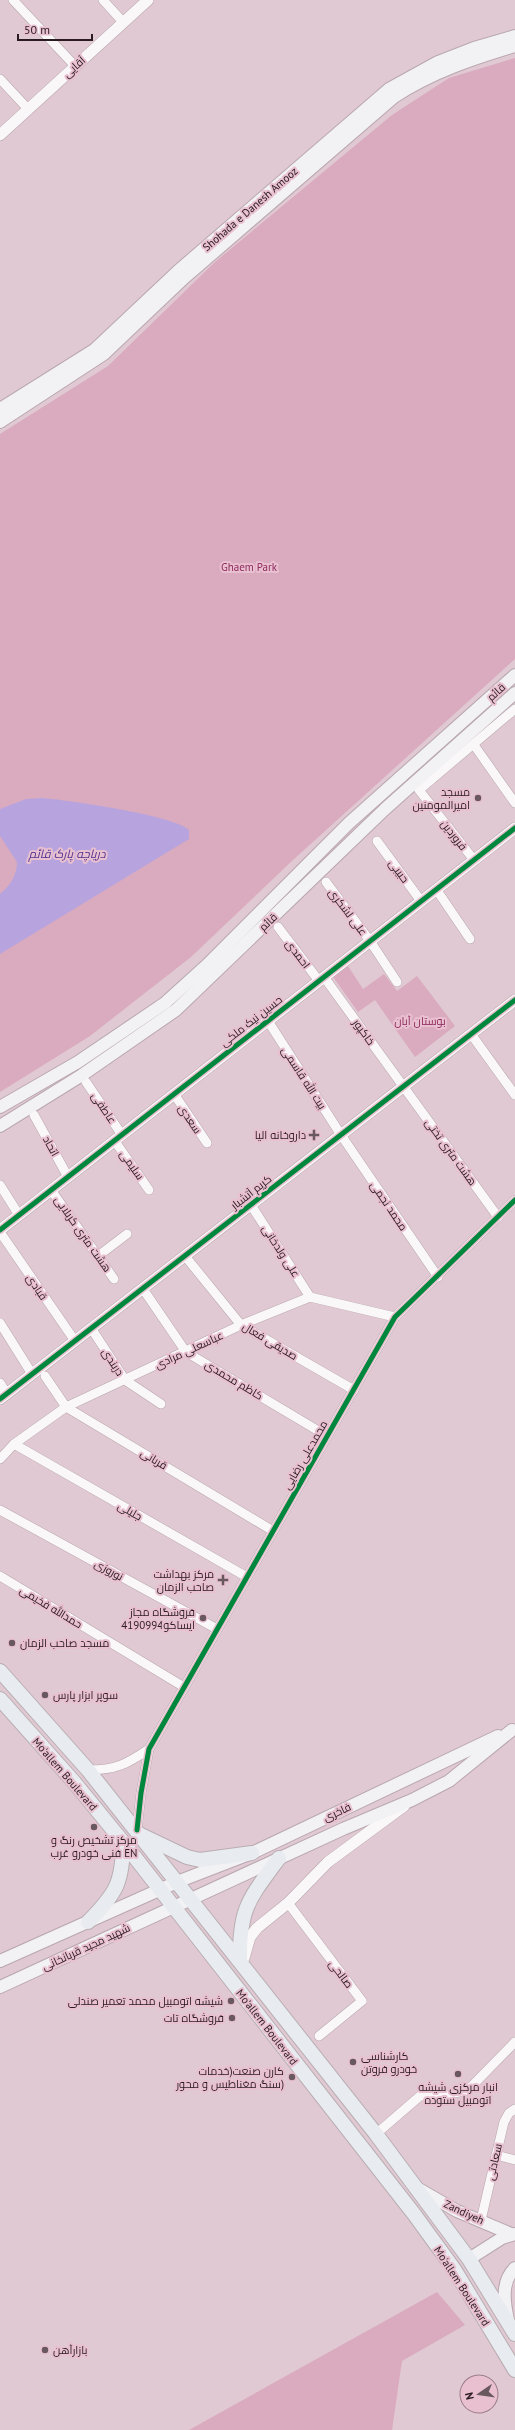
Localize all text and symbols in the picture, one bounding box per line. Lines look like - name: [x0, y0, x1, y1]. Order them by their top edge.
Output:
- scale bar: [18, 16, 92, 42]
- text: 50 m: [24, 22, 50, 37]
- street label: آقایی: [60, 53, 88, 81]
- street label: Shohada e Danesh Amooz: [200, 164, 300, 254]
- park label: Ghaem Park: [221, 560, 278, 574]
- street label: قائم: [484, 680, 509, 705]
- place label: مسجد امیرالمومنین: [412, 785, 470, 812]
- marker: مسجد امیرالمومنین: [473, 793, 483, 803]
- street label: فروردین: [438, 817, 470, 853]
- water label: دریاچه پارک قائم: [28, 846, 107, 862]
- street label: حبیبی: [386, 857, 412, 885]
- street label: علی لشکری: [326, 886, 370, 938]
- street label: قائم: [256, 910, 281, 935]
- street label: احمدی: [283, 937, 313, 971]
- street label: حسین نیک ملکی: [217, 992, 285, 1050]
- park label: بوستان آبان: [394, 1014, 446, 1028]
- street label: خاکپور: [349, 1015, 378, 1048]
- street label: بیت الله قاسمی: [279, 1044, 330, 1112]
- street label: عاطفی: [88, 1090, 120, 1126]
- street label: سعدی: [175, 1102, 205, 1136]
- street label: هشت متری تختی: [422, 1116, 480, 1188]
- place label: داروخانه الیا: [255, 1128, 306, 1142]
- marker: داروخانه الیا: [309, 1130, 319, 1140]
- street label: اتحاد: [40, 1133, 62, 1159]
- street label: سلیمی: [117, 1148, 147, 1182]
- street label: کریم آتشبار: [227, 1172, 275, 1214]
- street label: محمد نجمی: [367, 1179, 411, 1233]
- street label: هشت متری کربلایی: [52, 1193, 114, 1275]
- street label: علی ولدخانی: [259, 1222, 303, 1280]
- street label: قبادی: [23, 1271, 51, 1303]
- street label: صدیقی فعال: [240, 1319, 300, 1363]
- street label: عباسعلی مرادی: [153, 1328, 225, 1372]
- street label: دربندی: [99, 1346, 127, 1378]
- street label: کاظم محمدی: [202, 1357, 266, 1404]
- street label: محمدعلی رضایی: [280, 1418, 330, 1492]
- street label: قربانی: [138, 1446, 170, 1472]
- street label: جلیلی: [115, 1498, 145, 1524]
- street label: نوروزی: [92, 1556, 126, 1584]
- place label: مرکز بهداشت صاحب الزمان: [153, 1567, 214, 1594]
- marker: مرکز بهداشت صاحب الزمان: [217, 1574, 229, 1586]
- street label: حمدالله فخیمی: [17, 1582, 85, 1631]
- place label: فروشگاه مجاز ایساکو4190994: [121, 1605, 195, 1632]
- marker: فروشگاه مجاز ایساکو4190994: [198, 1613, 208, 1623]
- place label: مسجد صاحب الزمان: [20, 1636, 109, 1650]
- marker: مسجد صاحب الزمان: [7, 1638, 17, 1648]
- place label: سوپر ابزار پارس: [53, 1688, 118, 1702]
- marker: سوپر ابزار پارس: [40, 1690, 50, 1700]
- street label: Mo'allem Boulevard: [29, 1735, 101, 1813]
- street label: فاخری: [321, 1799, 353, 1825]
- marker: مرکز تشخیص رنگ و فنی خودرو غرب EN: [89, 1822, 99, 1832]
- place label: مرکز تشخیص رنگ و فنی خودرو غرب EN: [51, 1833, 137, 1860]
- street label: شهید مجید قربانخانی: [40, 1920, 132, 1974]
- street label: صالحی: [326, 1957, 356, 1991]
- street label: Mo'allem Boulevard: [233, 1986, 301, 2068]
- place label: شیشه اتومبیل محمد تعمیر صندلی: [68, 1994, 223, 2008]
- marker: شیشه اتومبیل محمد تعمیر صندلی: [226, 1996, 236, 2006]
- place label: فروشگاه تات: [164, 2011, 224, 2025]
- marker: فروشگاه تات: [227, 2013, 237, 2023]
- place label: کارشناسی خودرو فروتن: [361, 2049, 417, 2076]
- marker: کارشناسی خودرو فروتن: [348, 2057, 358, 2067]
- place label: کارن صنعت(خدمات سنگ مغناطیس و محور): [175, 2064, 284, 2091]
- marker: انبار مرکزی شیشه اتومبیل ستوده: [453, 2069, 463, 2079]
- marker: کارن صنعت(خدمات سنگ مغناطیس و محور): [287, 2072, 297, 2082]
- place label: انبار مرکزی شیشه اتومبیل ستوده: [418, 2080, 498, 2107]
- street label: سعادتی: [483, 2142, 505, 2182]
- street label: Zandiyeh: [442, 2197, 486, 2227]
- street label: Mo'allem Boulevard: [431, 2243, 493, 2329]
- place label: بازارآهن: [53, 2343, 87, 2357]
- marker: بازارآهن: [40, 2345, 50, 2355]
- north arrow: [459, 2374, 499, 2414]
- text: N: [462, 2391, 477, 2401]

